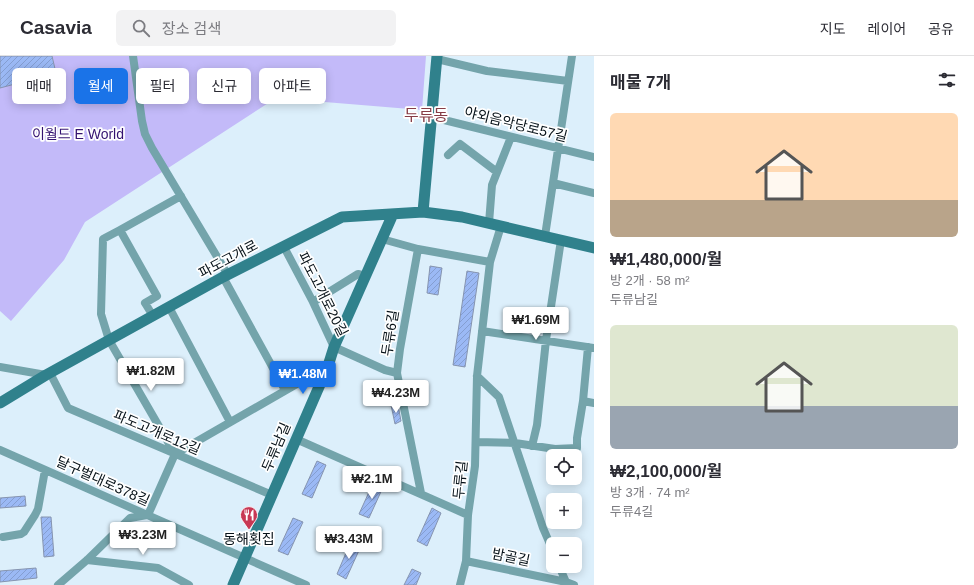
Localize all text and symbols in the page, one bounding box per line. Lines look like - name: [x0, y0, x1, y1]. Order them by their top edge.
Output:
- search box: [116, 10, 396, 46]
- text: Casavia: [20, 17, 92, 38]
- icon: search: [130, 17, 152, 39]
- text: 장소 검색: [162, 20, 221, 37]
- text: 지도: [820, 21, 846, 37]
- text: 레이어: [868, 21, 906, 37]
- text: 공유: [928, 21, 954, 37]
- chip: 매매: [12, 68, 66, 104]
- chip: 월세: [74, 68, 128, 104]
- chip: 필터: [136, 68, 189, 104]
- chip: 신규: [197, 68, 251, 104]
- chip: 아파트: [259, 68, 326, 104]
- icon: filters: [936, 69, 958, 91]
- text: 매물 7개: [610, 73, 671, 92]
- street label: 야외음악당로57길: [463, 103, 569, 145]
- district label: 두류동: [404, 107, 448, 124]
- park label: 이월드 E World: [32, 126, 124, 142]
- icon: home: [748, 139, 820, 211]
- street label: 파도고개로: [196, 237, 260, 281]
- street label: 파도고개로20길: [295, 249, 351, 339]
- text: ₩1,480,000/월: [610, 250, 722, 269]
- text: 방 2개 · 58 m²: [610, 273, 690, 288]
- text: 두류남길: [610, 292, 658, 307]
- pin: ₩1.69M: [503, 307, 569, 341]
- street label: 두류6길: [378, 309, 402, 357]
- text: ₩1.69M: [512, 312, 560, 327]
- icon: home: [748, 351, 820, 423]
- pin: ₩1.82M: [118, 358, 184, 392]
- pin: ₩1.48M: [270, 361, 336, 395]
- text: ₩1.82M: [127, 363, 175, 378]
- text: ₩1.48M: [279, 366, 327, 381]
- pin: ₩4.23M: [363, 380, 429, 414]
- text: ₩4.23M: [372, 385, 420, 400]
- street label: 파도고개로12길: [111, 406, 203, 458]
- street label: 두류남길: [259, 420, 293, 474]
- map controls: [546, 449, 582, 573]
- button: locate: [546, 449, 582, 485]
- street label: 달구벌대로378길: [54, 453, 152, 509]
- street label: 두류길: [450, 460, 470, 500]
- text: ₩2,100,000/월: [610, 462, 722, 481]
- pin: ₩2.1M: [344, 466, 400, 500]
- text: ₩2.1M: [351, 471, 393, 486]
- text: 방 3개 · 74 m²: [610, 485, 690, 500]
- button: +: [546, 493, 582, 529]
- text: 두류4길: [610, 504, 653, 519]
- restaurant icon: 동해횟집: [239, 505, 259, 530]
- pin: ₩3.23M: [110, 522, 176, 556]
- pin: ₩3.43M: [316, 526, 382, 560]
- text: ₩3.23M: [119, 527, 167, 542]
- place label: 동해횟집: [223, 531, 275, 547]
- text: ₩3.43M: [325, 531, 373, 546]
- button: −: [546, 537, 582, 573]
- street label: 밤골길: [490, 545, 532, 569]

